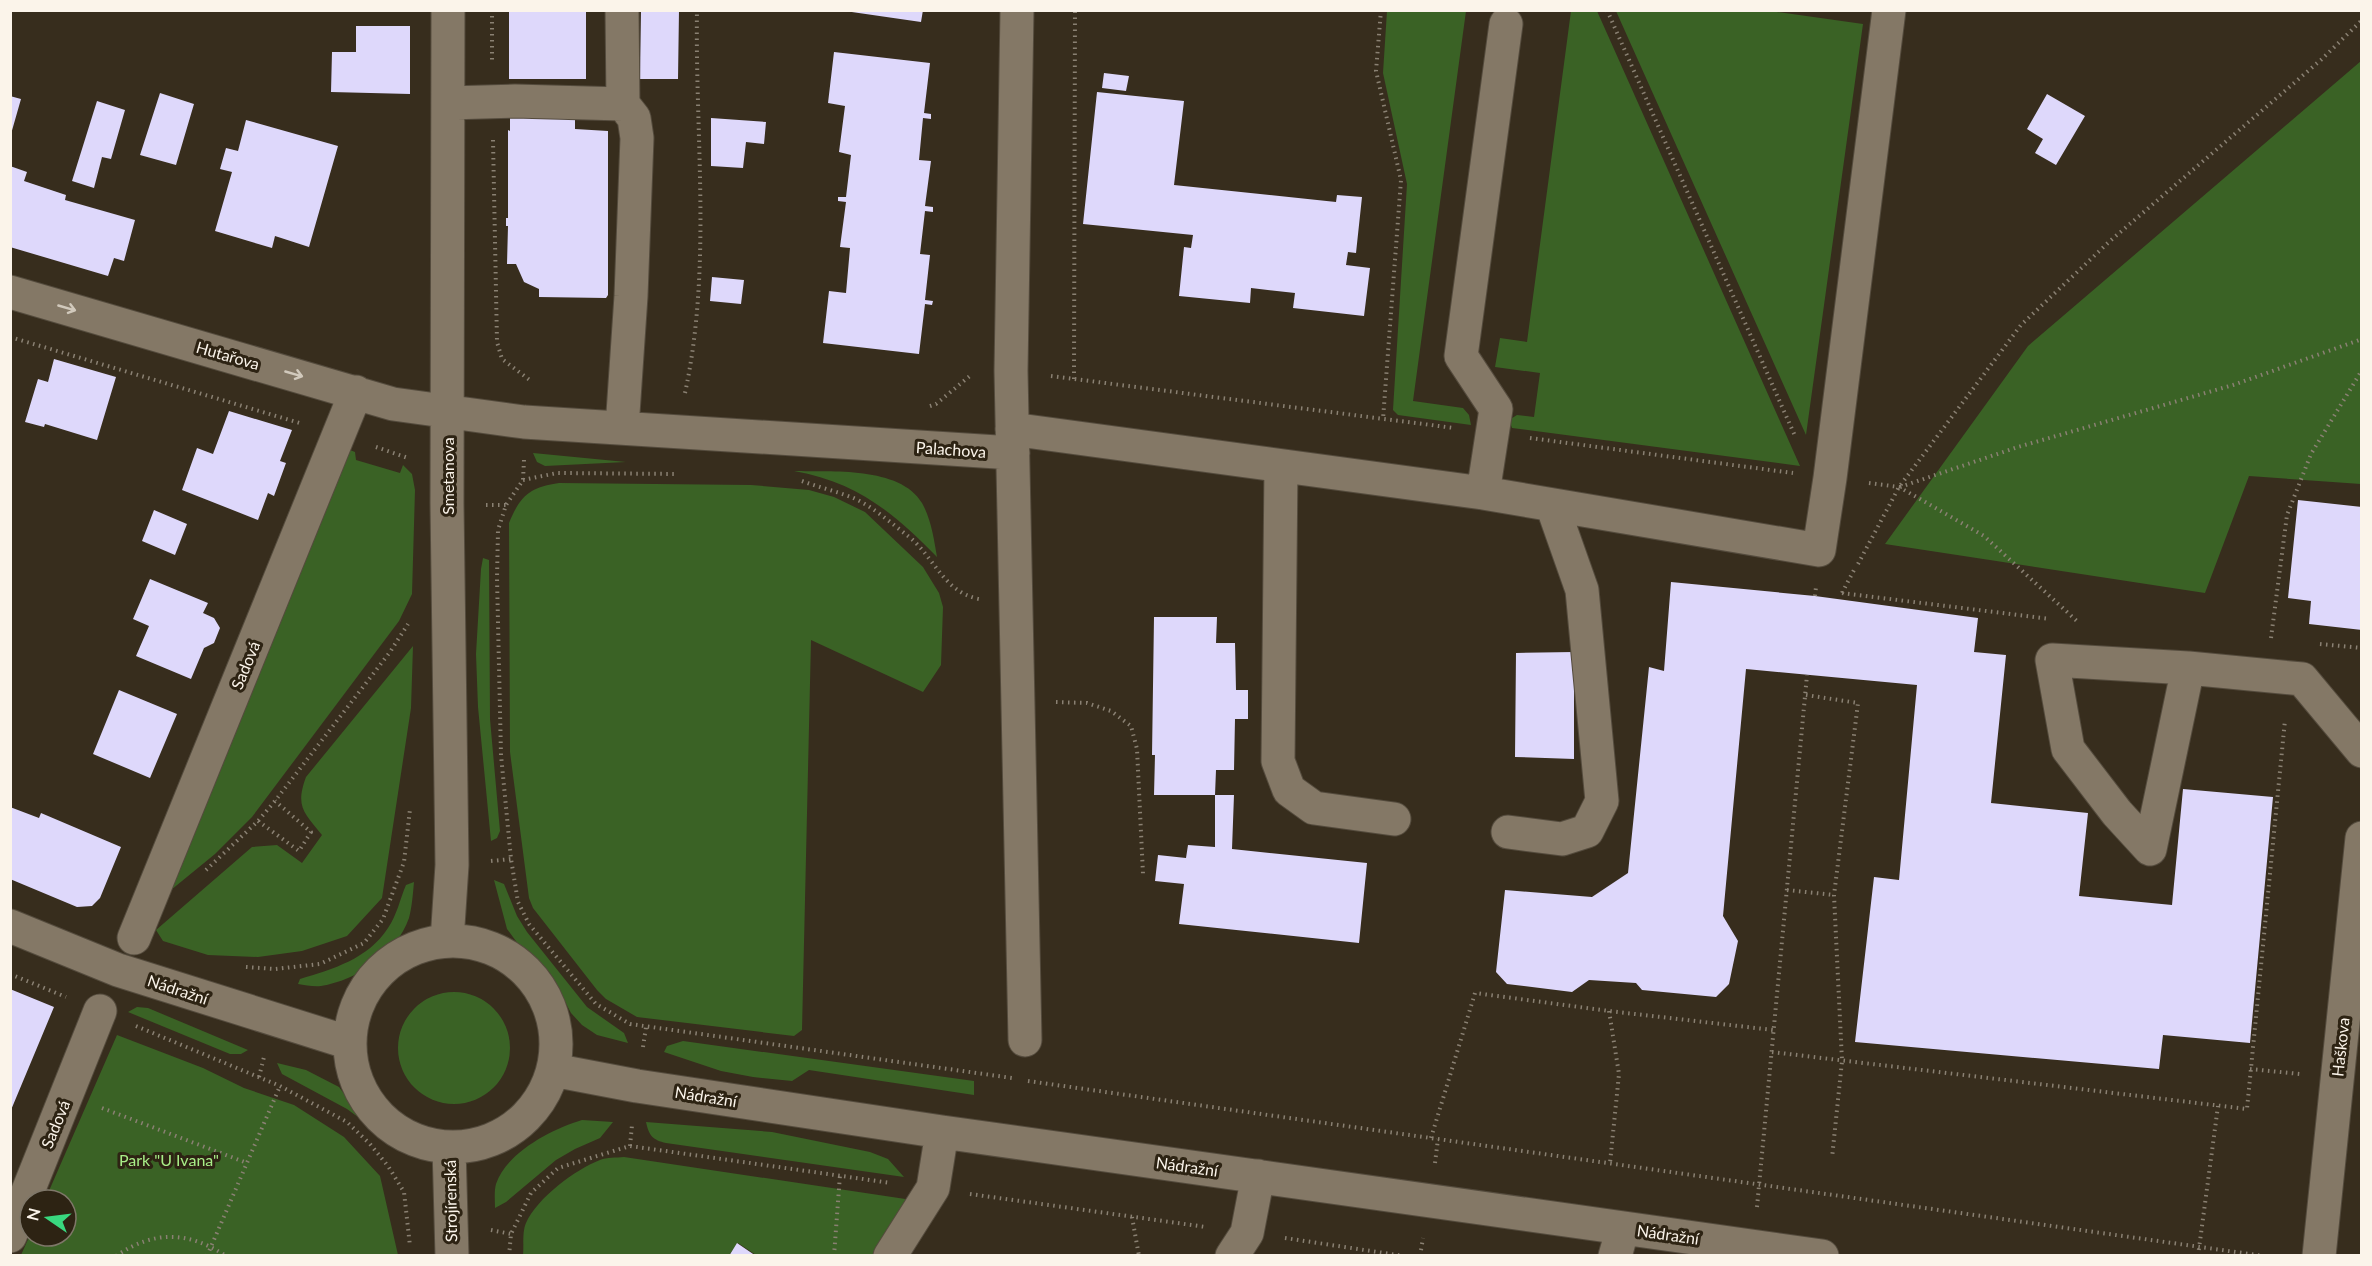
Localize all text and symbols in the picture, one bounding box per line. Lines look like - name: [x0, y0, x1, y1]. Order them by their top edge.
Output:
- one-way arrow: [57, 303, 76, 314]
- street label: Hutařova: [194, 337, 262, 373]
- one-way arrow: [284, 369, 303, 380]
- street label: Smetanova: [438, 437, 457, 515]
- street label: Palachova: [915, 437, 987, 461]
- street label: Sadová: [227, 638, 263, 692]
- street label: Nádražní: [145, 970, 212, 1008]
- street label: Haškova: [2327, 1016, 2353, 1078]
- street label: Nádražní: [674, 1082, 740, 1110]
- street label: Sadová: [37, 1097, 73, 1151]
- park label: Park "U Ivana": [119, 1150, 219, 1169]
- street label: Nádražní: [1155, 1152, 1220, 1180]
- street label: Strojírenská: [440, 1160, 460, 1242]
- north arrow: [18, 1188, 78, 1248]
- text: N: [22, 1206, 44, 1223]
- street label: Nádražní: [1636, 1220, 1701, 1248]

